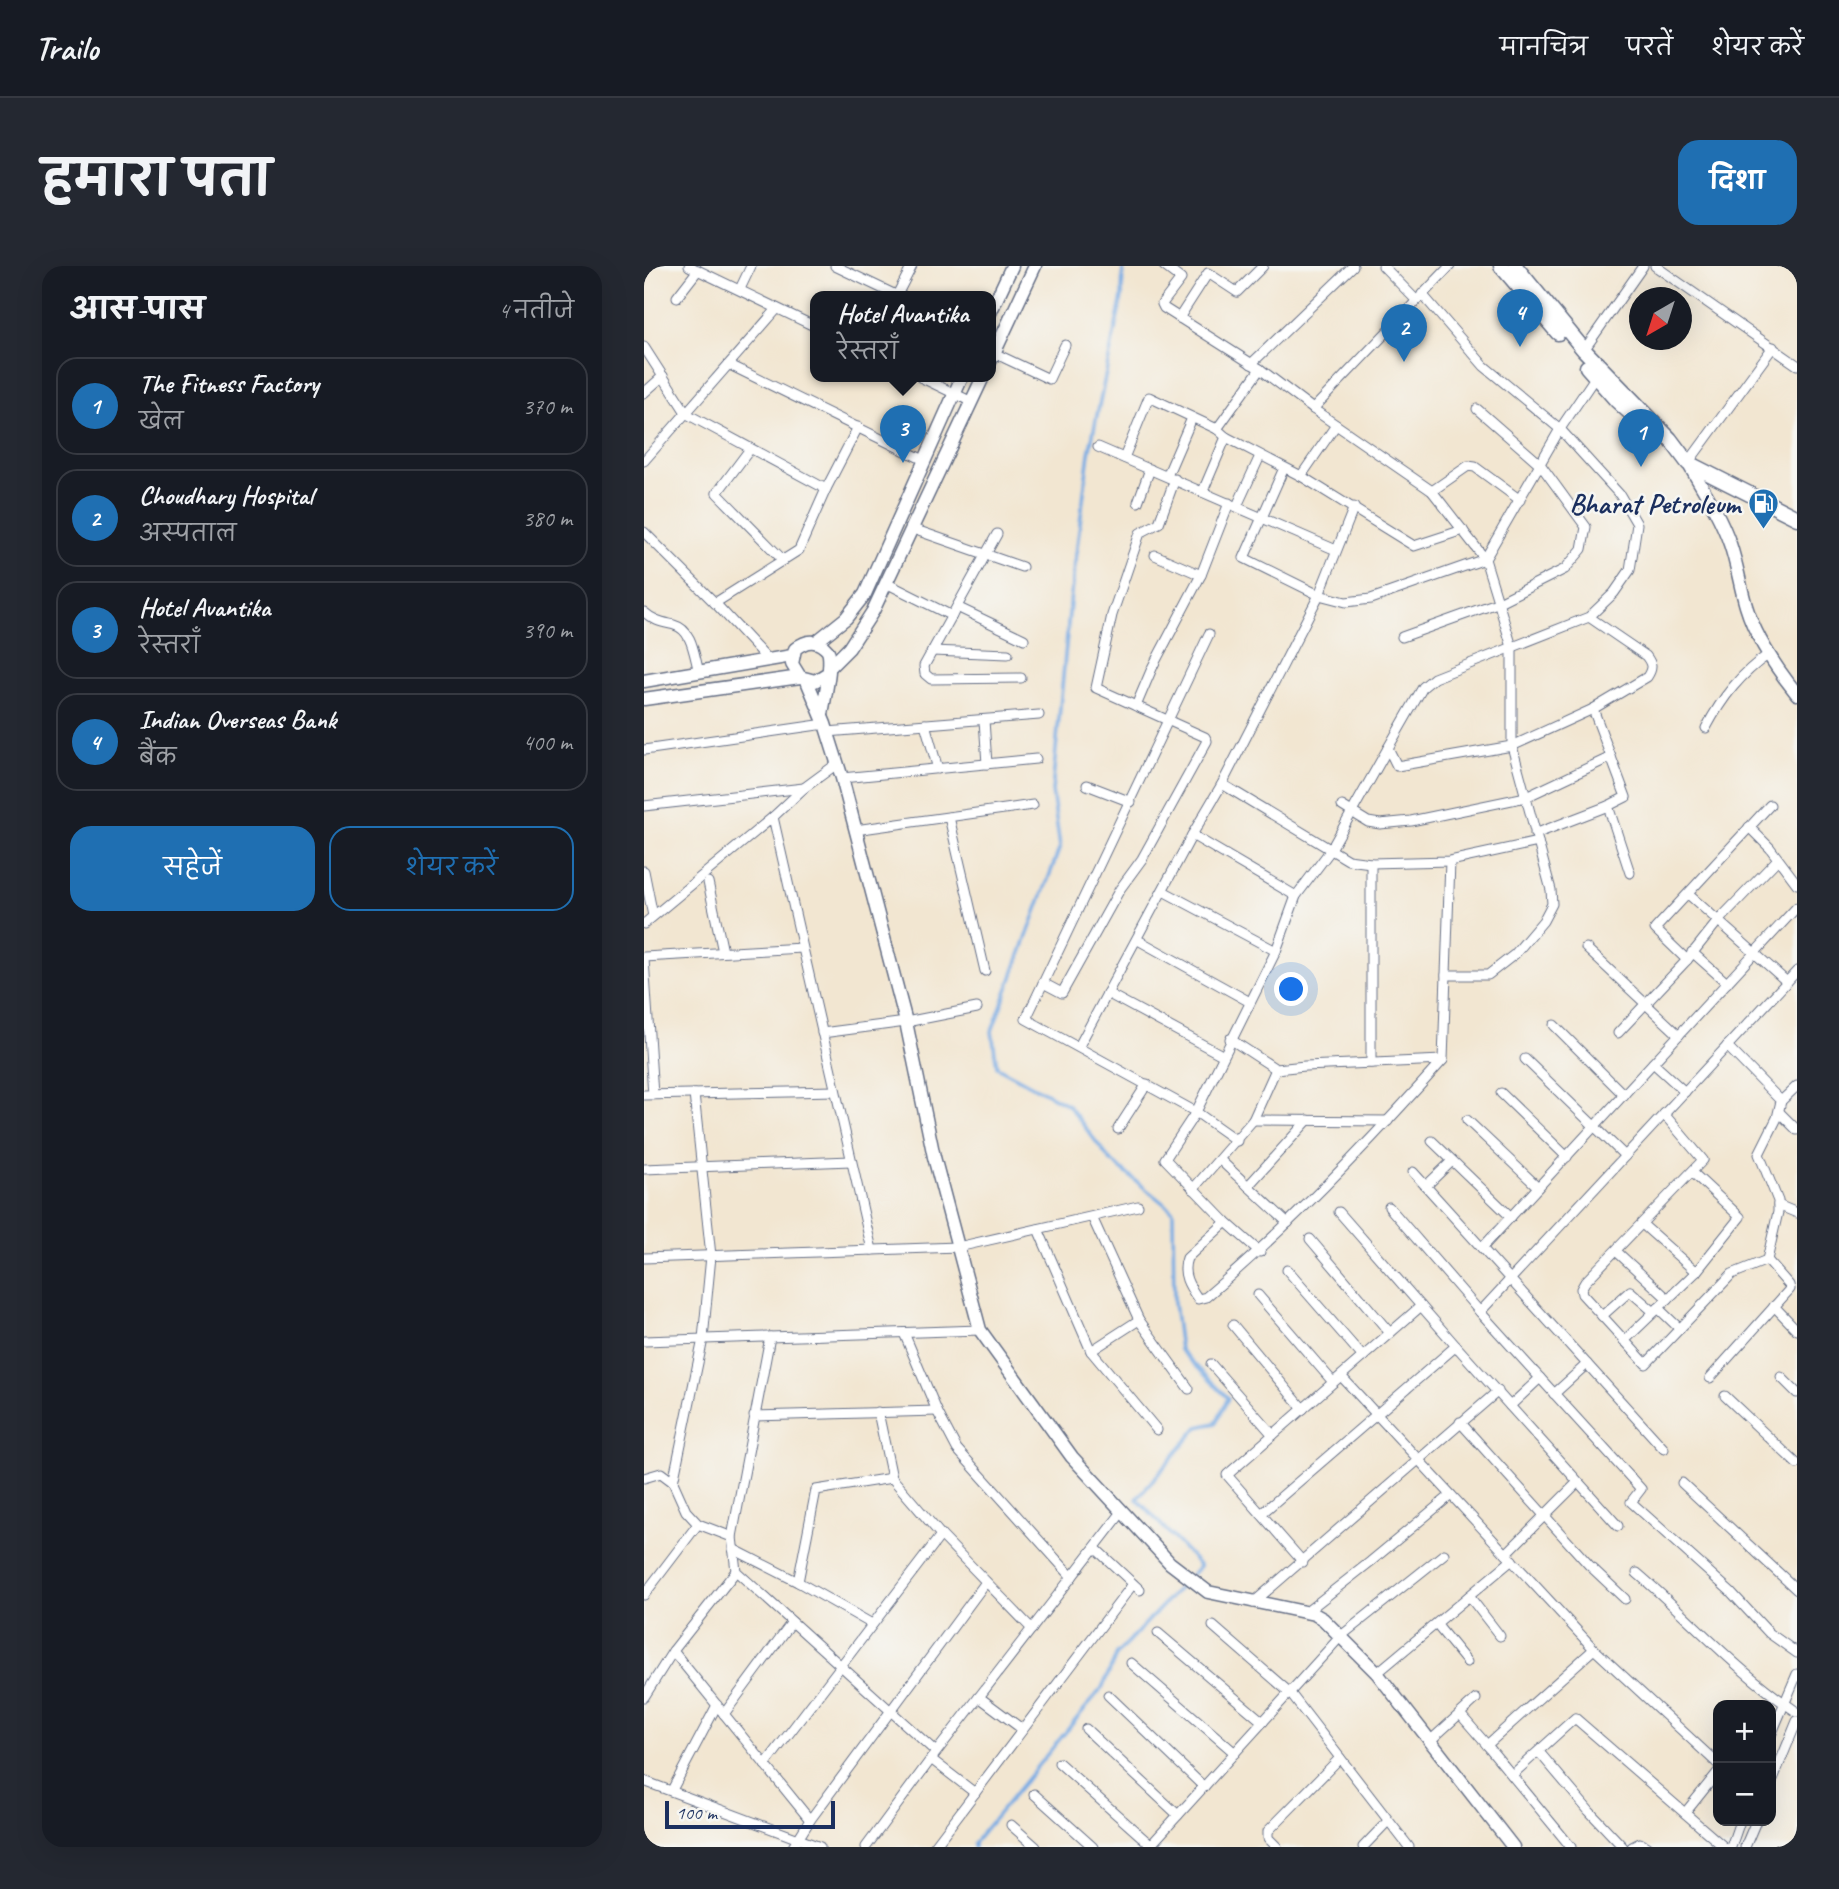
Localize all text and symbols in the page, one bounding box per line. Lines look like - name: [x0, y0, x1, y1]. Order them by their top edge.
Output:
- text: Trailo: [35, 27, 98, 69]
- text: मानचित्र: [1500, 32, 1588, 62]
- text: परतें: [1626, 32, 1673, 62]
- text: शेयर करें: [1711, 32, 1804, 62]
- button: दिशा: [1678, 140, 1797, 225]
- text: हमारा पता: [42, 148, 272, 210]
- north arrow: [1629, 287, 1692, 350]
- pin: 4: [1497, 289, 1543, 347]
- text: आस-पास: [70, 290, 205, 328]
- popup: [810, 291, 996, 382]
- text: 4 नतीजे: [498, 296, 574, 325]
- text: Hotel Avantika: [837, 297, 969, 330]
- pin: 2: [1381, 304, 1427, 362]
- text: रेस्तराँ: [837, 337, 898, 366]
- text: The Fitness Factory: [139, 367, 319, 400]
- text: 1: [90, 392, 100, 421]
- text: 370 m: [523, 392, 572, 421]
- pin: 3: [880, 405, 926, 463]
- text: खेल: [139, 407, 184, 436]
- pin: 1: [1618, 409, 1664, 467]
- text: Choudhary Hospital: [139, 479, 313, 512]
- place label: Bharat Petroleum: [1569, 486, 1743, 521]
- fuel station icon: Bharat Petroleum: [1746, 486, 1780, 530]
- text: 2: [90, 504, 100, 533]
- text: 380 m: [523, 504, 572, 533]
- text: अस्पताल: [139, 519, 237, 548]
- text: Hotel Avantika: [139, 591, 270, 624]
- text: 3: [90, 616, 100, 645]
- text: 390 m: [523, 616, 572, 645]
- text: रेस्तराँ: [139, 631, 200, 660]
- text: Indian Overseas Bank: [139, 703, 336, 736]
- text: 4: [90, 728, 100, 757]
- text: 400 m: [523, 728, 572, 757]
- text: बैंक: [139, 743, 176, 772]
- button: सहेजें: [70, 826, 315, 911]
- button: शेयर करें: [329, 826, 574, 911]
- your location: [1274, 972, 1308, 1006]
- map controls: [1713, 1700, 1776, 1826]
- button: +: [1713, 1700, 1776, 1763]
- button: −: [1713, 1763, 1776, 1826]
- scale bar: [665, 1798, 835, 1830]
- text: 100 m: [676, 1801, 717, 1825]

